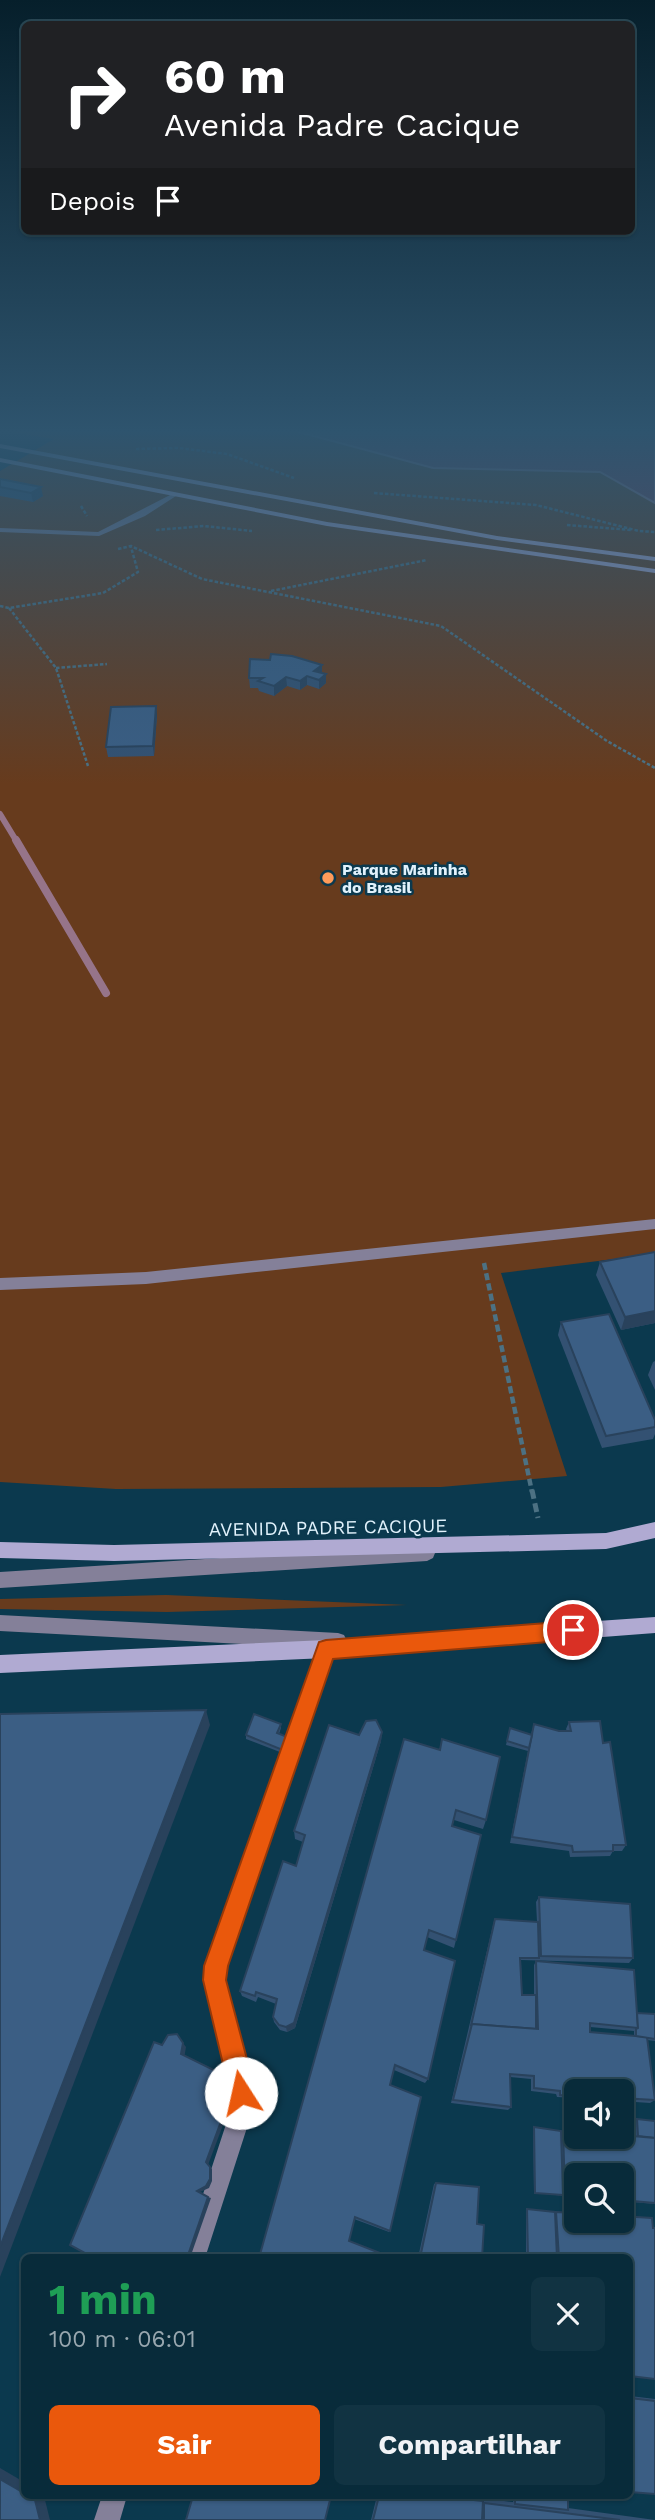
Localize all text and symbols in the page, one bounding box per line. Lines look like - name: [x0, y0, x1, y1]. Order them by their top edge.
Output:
- text: 60 m: [164, 47, 286, 105]
- icon: right: [49, 49, 140, 140]
- text: Avenida Padre Cacique: [164, 106, 520, 144]
- icon: arrive: [149, 182, 187, 220]
- text: Depois: [49, 186, 135, 216]
- place label: Parque Marinha do Brasil: [342, 860, 468, 897]
- marker: Parque Marinha do Brasil: [320, 870, 336, 886]
- street label: AVENIDA PADRE CACIQUE: [208, 1514, 448, 1541]
- pin: [543, 1600, 603, 1660]
- icon: arrive: [554, 1611, 592, 1649]
- position arrow: [204, 2056, 278, 2130]
- map controls: [564, 2079, 634, 2233]
- button: sound: [564, 2079, 634, 2149]
- button: search: [564, 2163, 634, 2233]
- text: 1 min: [49, 2275, 157, 2324]
- button: close: [531, 2277, 605, 2351]
- text: 100 m · 06:01: [49, 2326, 196, 2353]
- button: Sair: [49, 2405, 320, 2485]
- button: Compartilhar: [334, 2405, 605, 2485]

